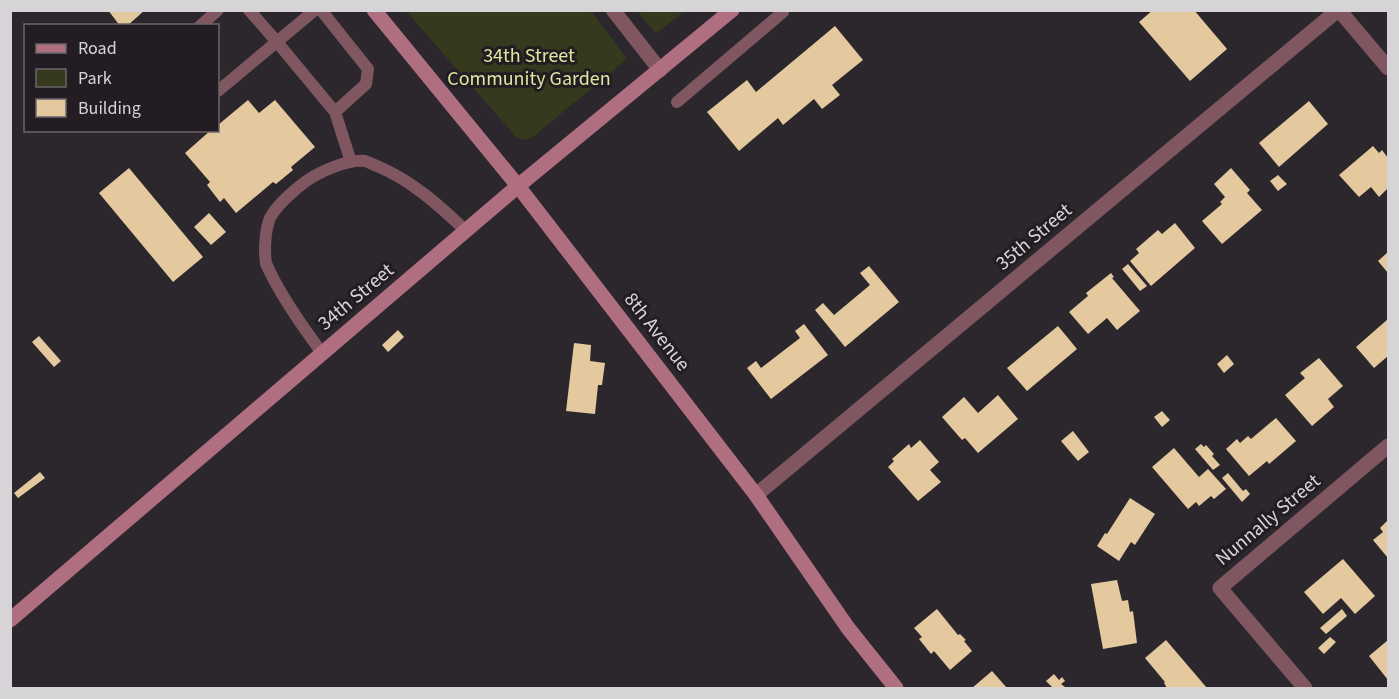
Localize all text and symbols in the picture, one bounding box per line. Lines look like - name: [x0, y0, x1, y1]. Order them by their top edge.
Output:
- legend: [24, 24, 219, 132]
- text: Road: [78, 36, 117, 61]
- park label: 34th Street Community Garden: [447, 42, 611, 93]
- text: Park: [78, 66, 112, 91]
- text: Building: [78, 96, 141, 121]
- street label: 35th Street: [990, 197, 1078, 277]
- street label: 34th Street: [312, 257, 400, 337]
- street label: 8th Avenue: [617, 287, 697, 377]
- street label: Nunnally Street: [1209, 468, 1327, 572]

